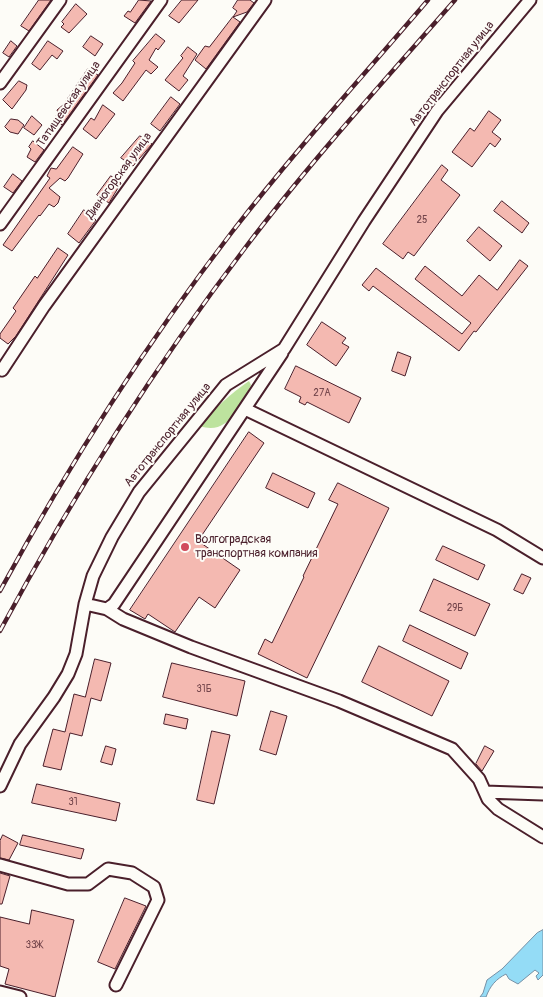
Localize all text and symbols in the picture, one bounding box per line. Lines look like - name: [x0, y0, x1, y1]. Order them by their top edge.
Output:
- street label: Автотранспортная улица: [406, 19, 498, 129]
- street label: Татищевская улица: [34, 58, 104, 150]
- street label: Дивногорская улица: [83, 130, 155, 222]
- house number: 25: [416, 214, 428, 226]
- street label: Автотранспортная улица: [122, 380, 214, 490]
- house number: 27А: [313, 387, 331, 399]
- place label: Волгоградская транспортная компания: [195, 533, 318, 561]
- marker: Волгоградская транспортная компания: [179, 541, 191, 553]
- house number: 29Б: [447, 602, 463, 614]
- house number: 31Б: [196, 683, 212, 695]
- house number: 31: [68, 796, 78, 808]
- house number: 33Ж: [25, 939, 43, 951]

